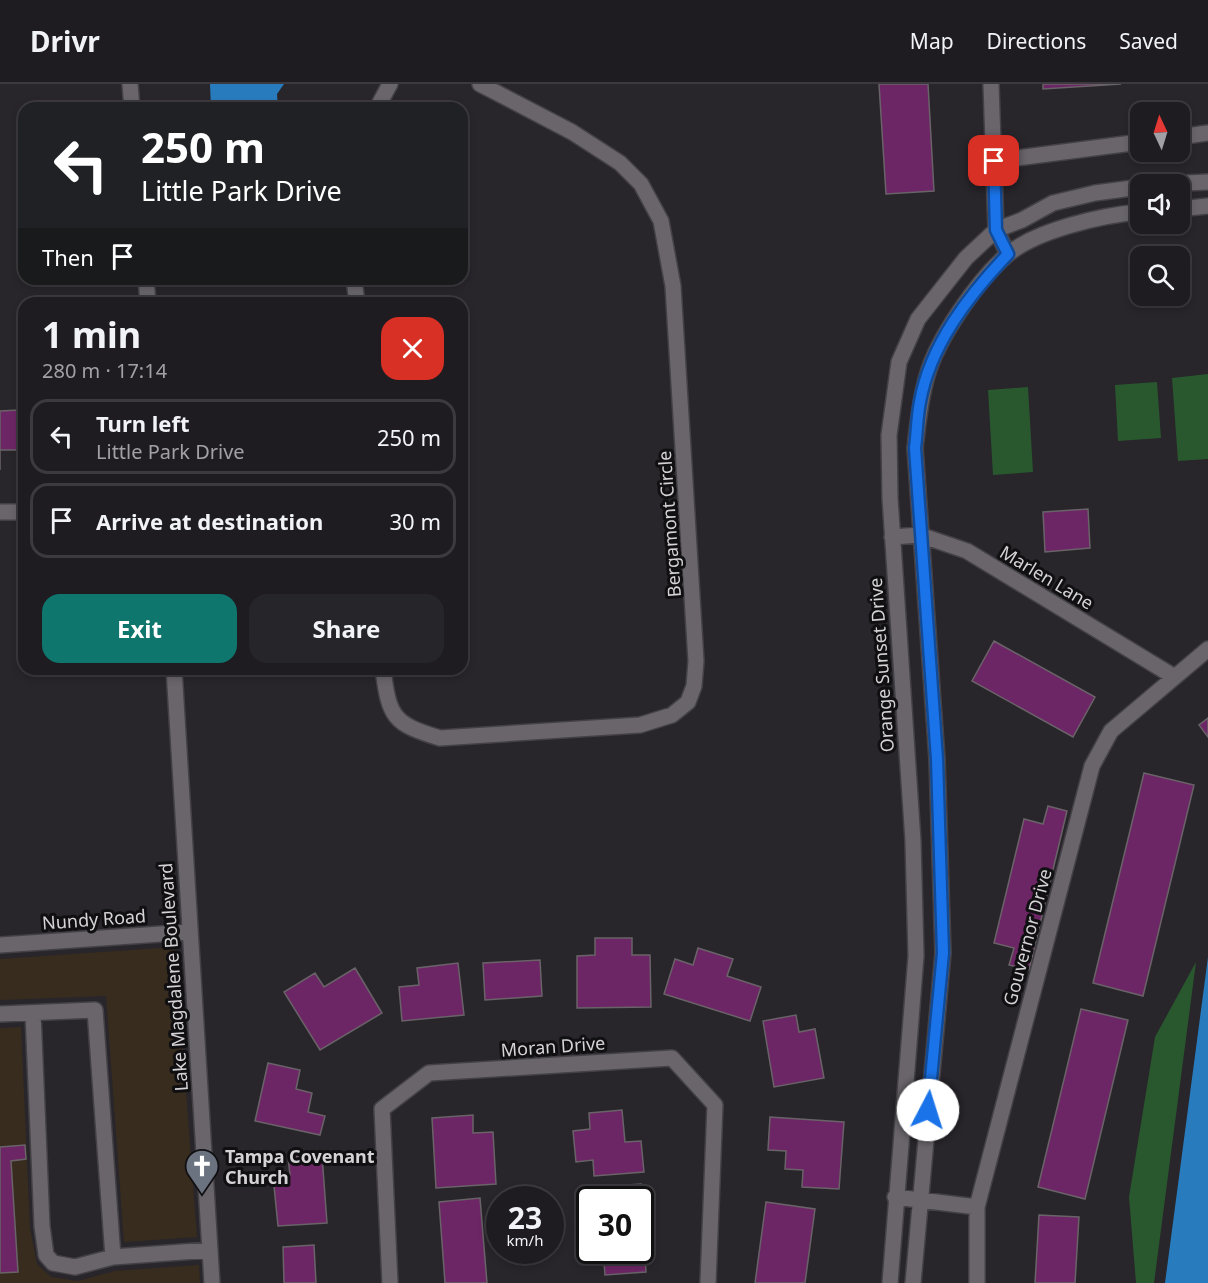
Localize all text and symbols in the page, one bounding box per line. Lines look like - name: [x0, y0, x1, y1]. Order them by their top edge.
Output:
- text: Drivr: [30, 22, 100, 60]
- text: Map: [910, 27, 954, 55]
- text: Directions: [987, 27, 1086, 55]
- text: Saved: [1119, 27, 1178, 55]
- north arrow: [1130, 102, 1190, 162]
- map controls: [1130, 102, 1190, 306]
- text: 250 m: [141, 118, 265, 175]
- icon: left: [42, 126, 120, 204]
- pin: [968, 135, 1019, 186]
- icon: arrive: [977, 144, 1010, 177]
- text: Little Park Drive: [141, 172, 342, 209]
- button: sound: [1130, 174, 1190, 234]
- icon: arrive: [106, 240, 139, 273]
- text: Then: [42, 242, 94, 272]
- button: search: [1130, 246, 1190, 306]
- text: 1 min: [42, 310, 141, 359]
- button: close: [381, 317, 444, 380]
- text: 280 m · 17:14: [42, 357, 167, 384]
- text: Turn left: [96, 408, 190, 438]
- icon: left: [45, 420, 78, 453]
- text: 250 m: [377, 422, 441, 452]
- text: Little Park Drive: [96, 438, 245, 465]
- street label: Bergamont Circle: [652, 450, 686, 598]
- icon: arrive: [45, 504, 78, 537]
- text: Arrive at destination: [96, 506, 323, 536]
- text: 30 m: [390, 506, 441, 536]
- street label: Marlen Lane: [996, 540, 1098, 614]
- street label: Orange Sunset Drive: [863, 577, 899, 753]
- button: Exit: [42, 594, 237, 663]
- button: Share: [249, 594, 444, 663]
- street label: Lake Magdalene Boulevard: [153, 862, 193, 1092]
- street label: Gouvernor Drive: [997, 866, 1057, 1008]
- street label: Nundy Road: [41, 903, 147, 935]
- street label: Moran Drive: [500, 1030, 606, 1062]
- position arrow: [896, 1078, 960, 1142]
- place label: Tampa Covenant Church: [225, 1144, 375, 1189]
- church icon: Tampa Covenant Church: [184, 1148, 220, 1195]
- speed limit sign: 30: [576, 1186, 654, 1264]
- text: 23: [508, 1197, 542, 1238]
- text: km/h: [507, 1230, 543, 1250]

